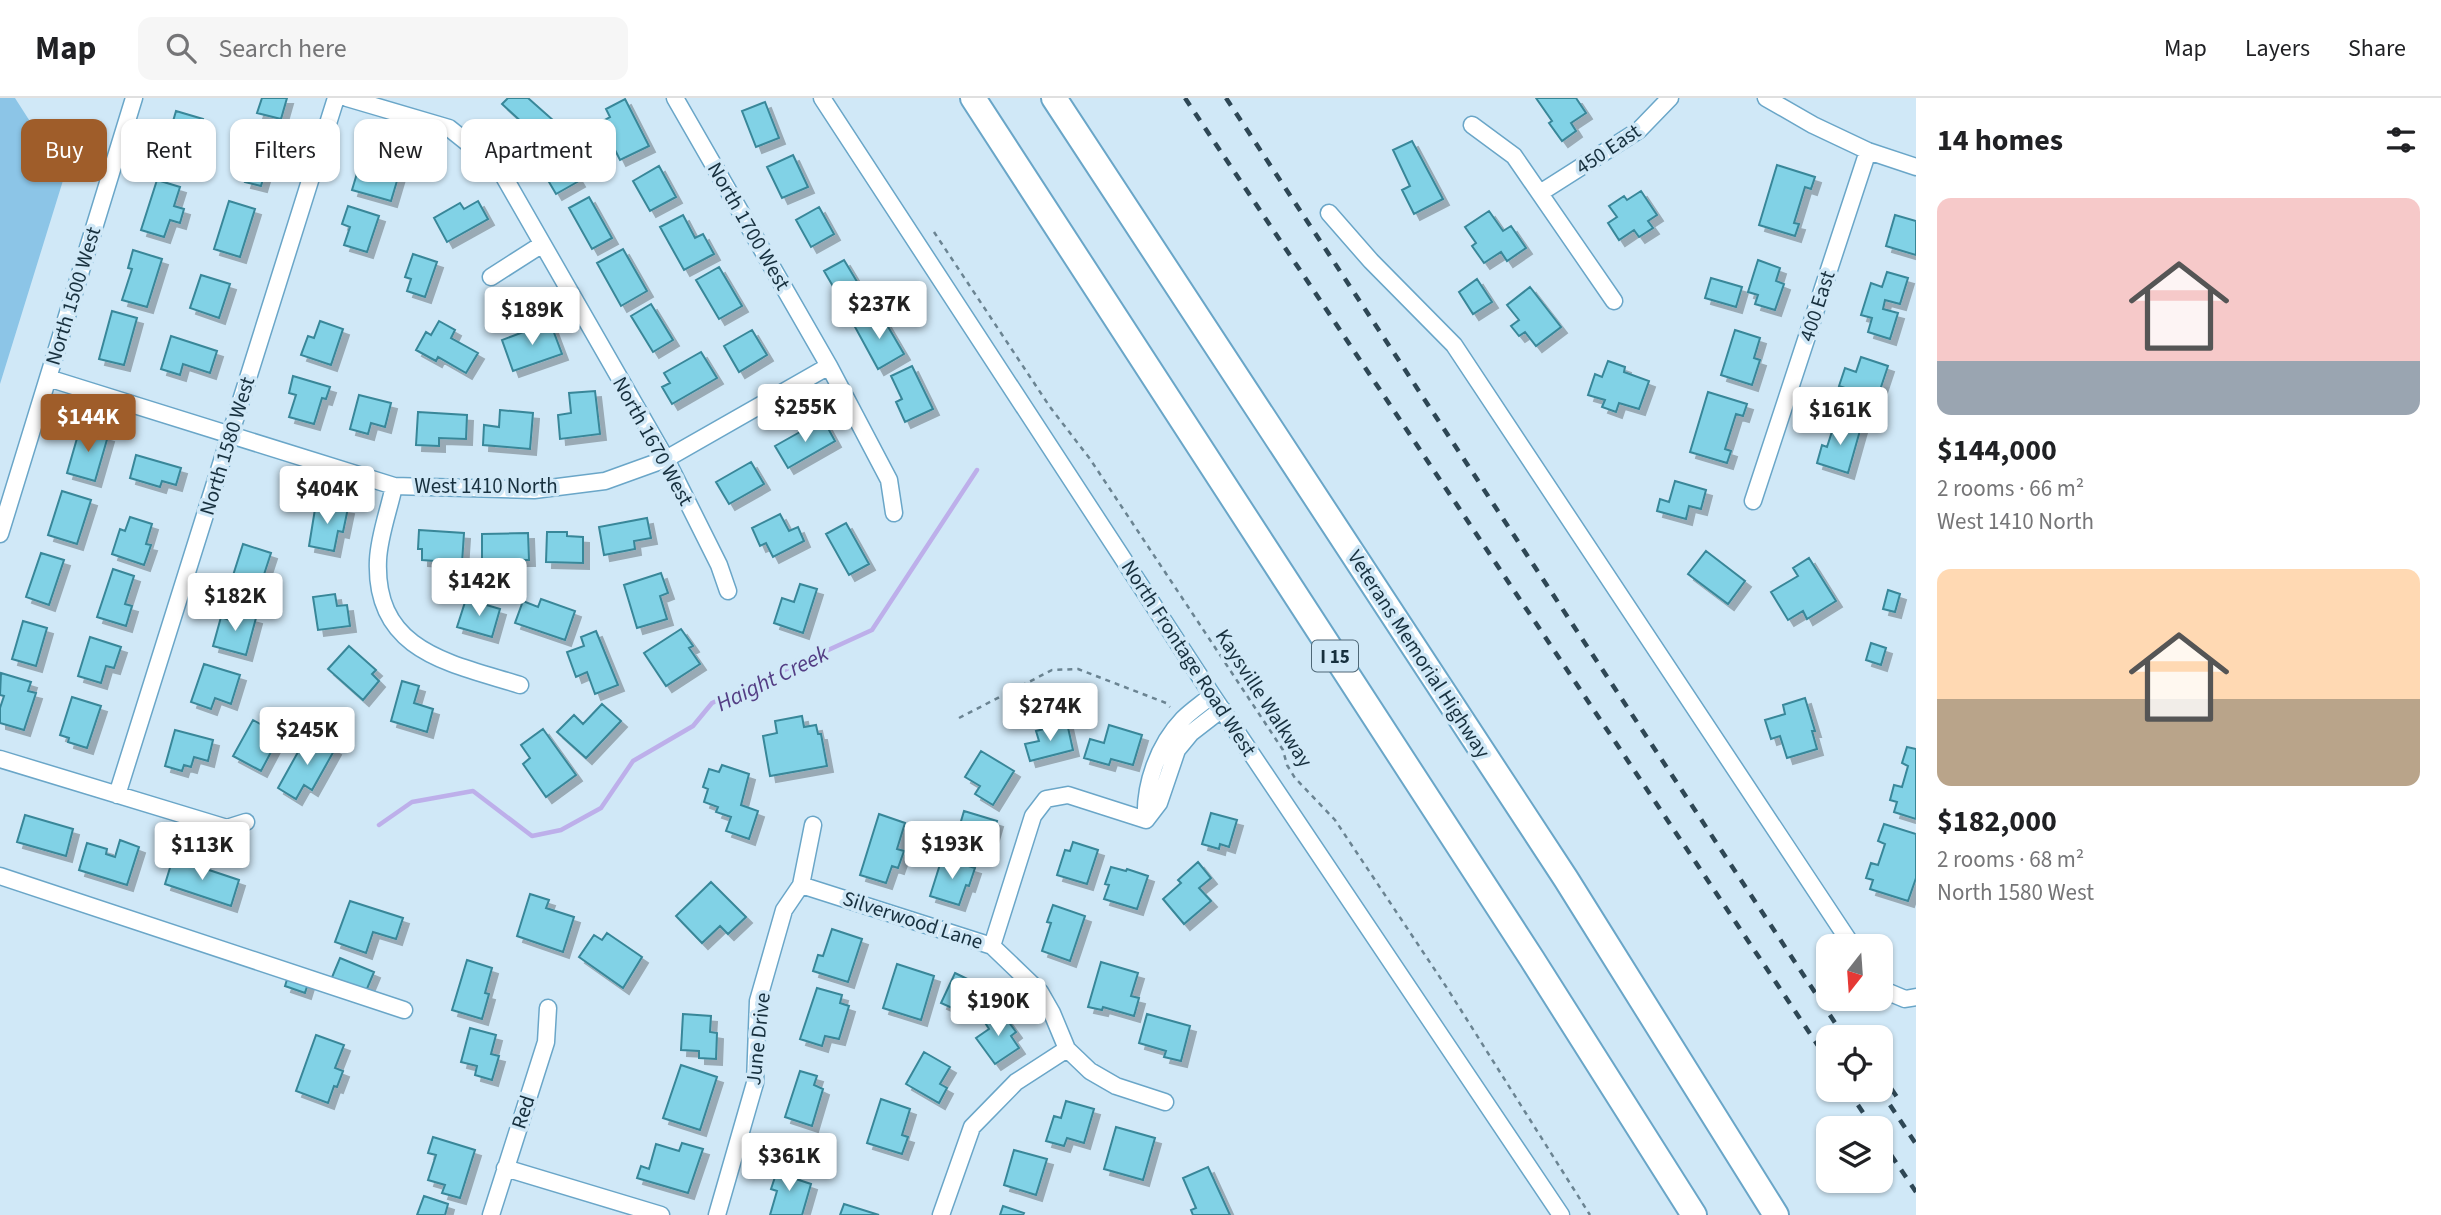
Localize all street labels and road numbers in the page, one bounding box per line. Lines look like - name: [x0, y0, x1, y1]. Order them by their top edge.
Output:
- street label: 450 East: [1570, 116, 1646, 182]
- street label: North 1700 West: [700, 156, 798, 296]
- street label: North 1500 West: [38, 223, 108, 369]
- street label: 400 East: [1792, 267, 1842, 345]
- street label: North 1670 West: [605, 371, 701, 511]
- street label: North 1580 West: [192, 373, 262, 519]
- street label: West 1410 North: [414, 471, 558, 501]
- street label: Veterans Memorial Highway: [1340, 544, 1498, 764]
- street label: North Frontage Road West: [1114, 554, 1264, 762]
- street label: Kaysville Walkway: [1208, 623, 1320, 773]
- road number: I 15: [1312, 640, 1358, 671]
- street label: Silverwood Lane: [839, 883, 987, 957]
- street label: June Drive: [738, 991, 778, 1087]
- street label: Red: [504, 1091, 542, 1133]

